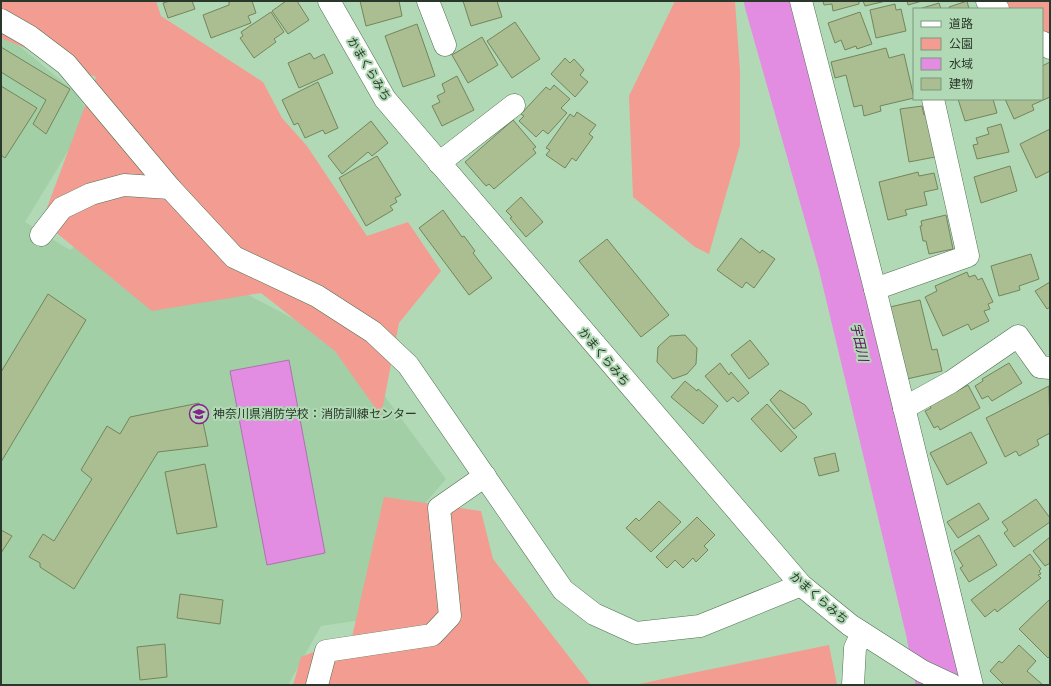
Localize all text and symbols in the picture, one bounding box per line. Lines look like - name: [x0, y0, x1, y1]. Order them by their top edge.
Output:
- legend: [913, 8, 1043, 100]
- text: 道路: [949, 16, 973, 31]
- street label: かまくらみち: [344, 34, 394, 103]
- text: 公園: [949, 36, 973, 51]
- text: 水域: [949, 56, 973, 71]
- text: 建物: [949, 76, 973, 91]
- water label: 宇田川: [847, 321, 873, 365]
- street label: かまくらみち: [575, 324, 633, 389]
- school or university icon: 神奈川県消防学校：消防訓練センター: [188, 403, 210, 425]
- place label: 神奈川県消防学校：消防訓練センター: [213, 406, 417, 421]
- street label: かまくらみち: [787, 568, 851, 627]

